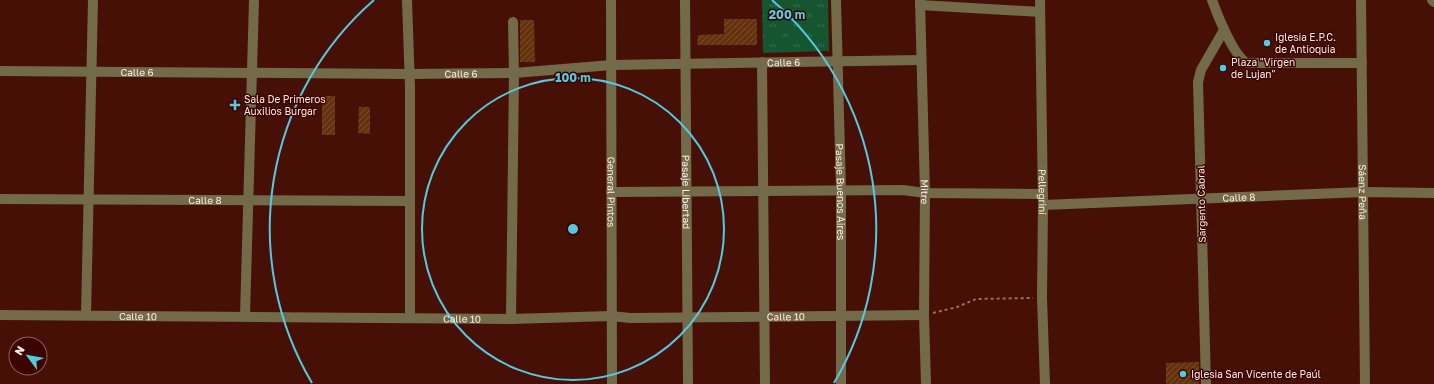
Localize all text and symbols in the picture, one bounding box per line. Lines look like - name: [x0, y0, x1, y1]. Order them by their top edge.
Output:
- text: 200 m: [769, 7, 805, 22]
- place label: Iglesia E.P.C. de Antioquia: [1275, 31, 1336, 55]
- marker: Iglesia E.P.C. de Antioquia: [1262, 38, 1272, 48]
- street label: Calle 6: [767, 56, 800, 68]
- place label: Plaza "Virgen de Lujan": [1231, 56, 1295, 80]
- marker: Plaza "Virgen de Lujan": [1218, 63, 1228, 73]
- street label: Calle 6: [120, 66, 154, 78]
- street label: Calle 6: [444, 67, 478, 80]
- text: 100 m: [555, 70, 591, 85]
- place label: Sala De Primeros Auxilios Burgar: [244, 93, 326, 117]
- marker: Sala De Primeros Auxilios Burgar: [229, 99, 241, 111]
- street label: Pasaje Buenos Aires: [834, 143, 847, 240]
- street label: Pasaje Libertad: [680, 155, 693, 229]
- street label: General Pintos: [605, 157, 618, 227]
- street label: Sáenz Peña: [1357, 164, 1369, 220]
- street label: Sargento Cabral: [1194, 165, 1208, 243]
- street label: Pellegrini: [1036, 169, 1049, 215]
- street label: Mitre: [919, 179, 931, 205]
- street label: Calle 8: [1222, 190, 1256, 204]
- street label: Calle 8: [188, 194, 222, 206]
- centre of rings: [566, 222, 580, 236]
- street label: Calle 10: [119, 310, 157, 322]
- street label: Calle 10: [767, 310, 805, 323]
- street label: Calle 10: [443, 312, 481, 325]
- north arrow: [8, 336, 48, 376]
- text: N: [11, 343, 27, 357]
- place label: Iglesia San Vicente de Paúl: [1191, 368, 1321, 380]
- marker: Iglesia San Vicente de Paúl: [1178, 369, 1188, 379]

